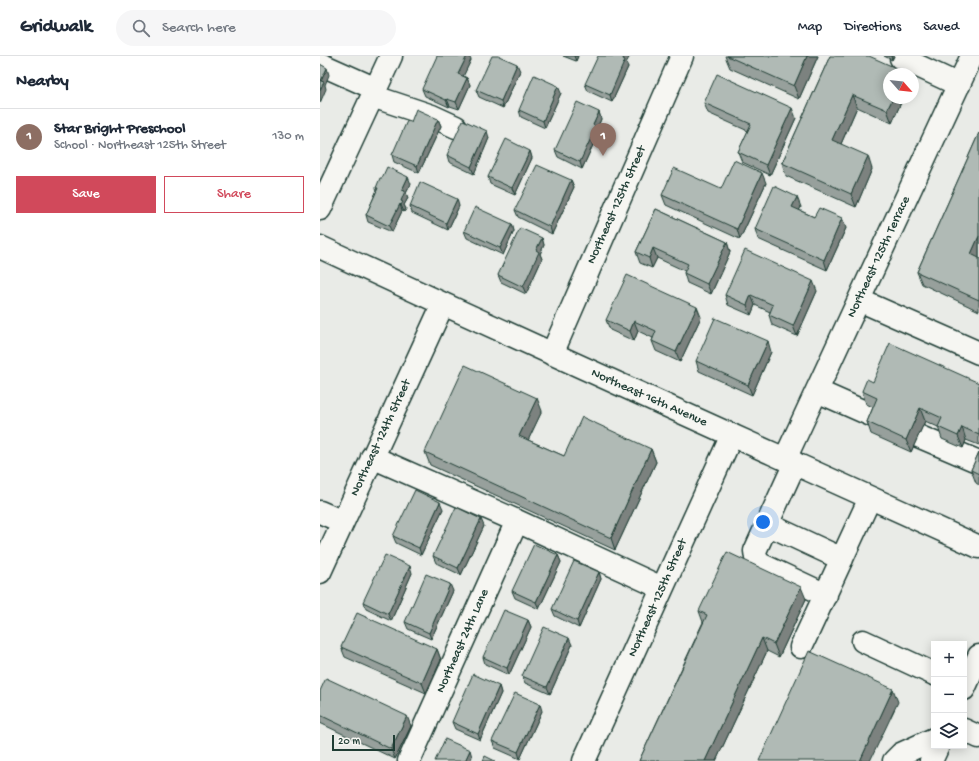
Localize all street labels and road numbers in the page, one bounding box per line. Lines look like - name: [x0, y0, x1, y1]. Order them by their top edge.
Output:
- street label: Northeast 125th Street: [584, 142, 651, 266]
- street label: Northeast 125th Terrace: [844, 194, 914, 320]
- street label: Northeast 16th Avenue: [589, 366, 710, 430]
- street label: Northeast 124th Street: [347, 376, 415, 499]
- street label: Northeast 125th Street: [625, 535, 692, 659]
- street label: Northeast 24th Lane: [433, 587, 493, 695]

